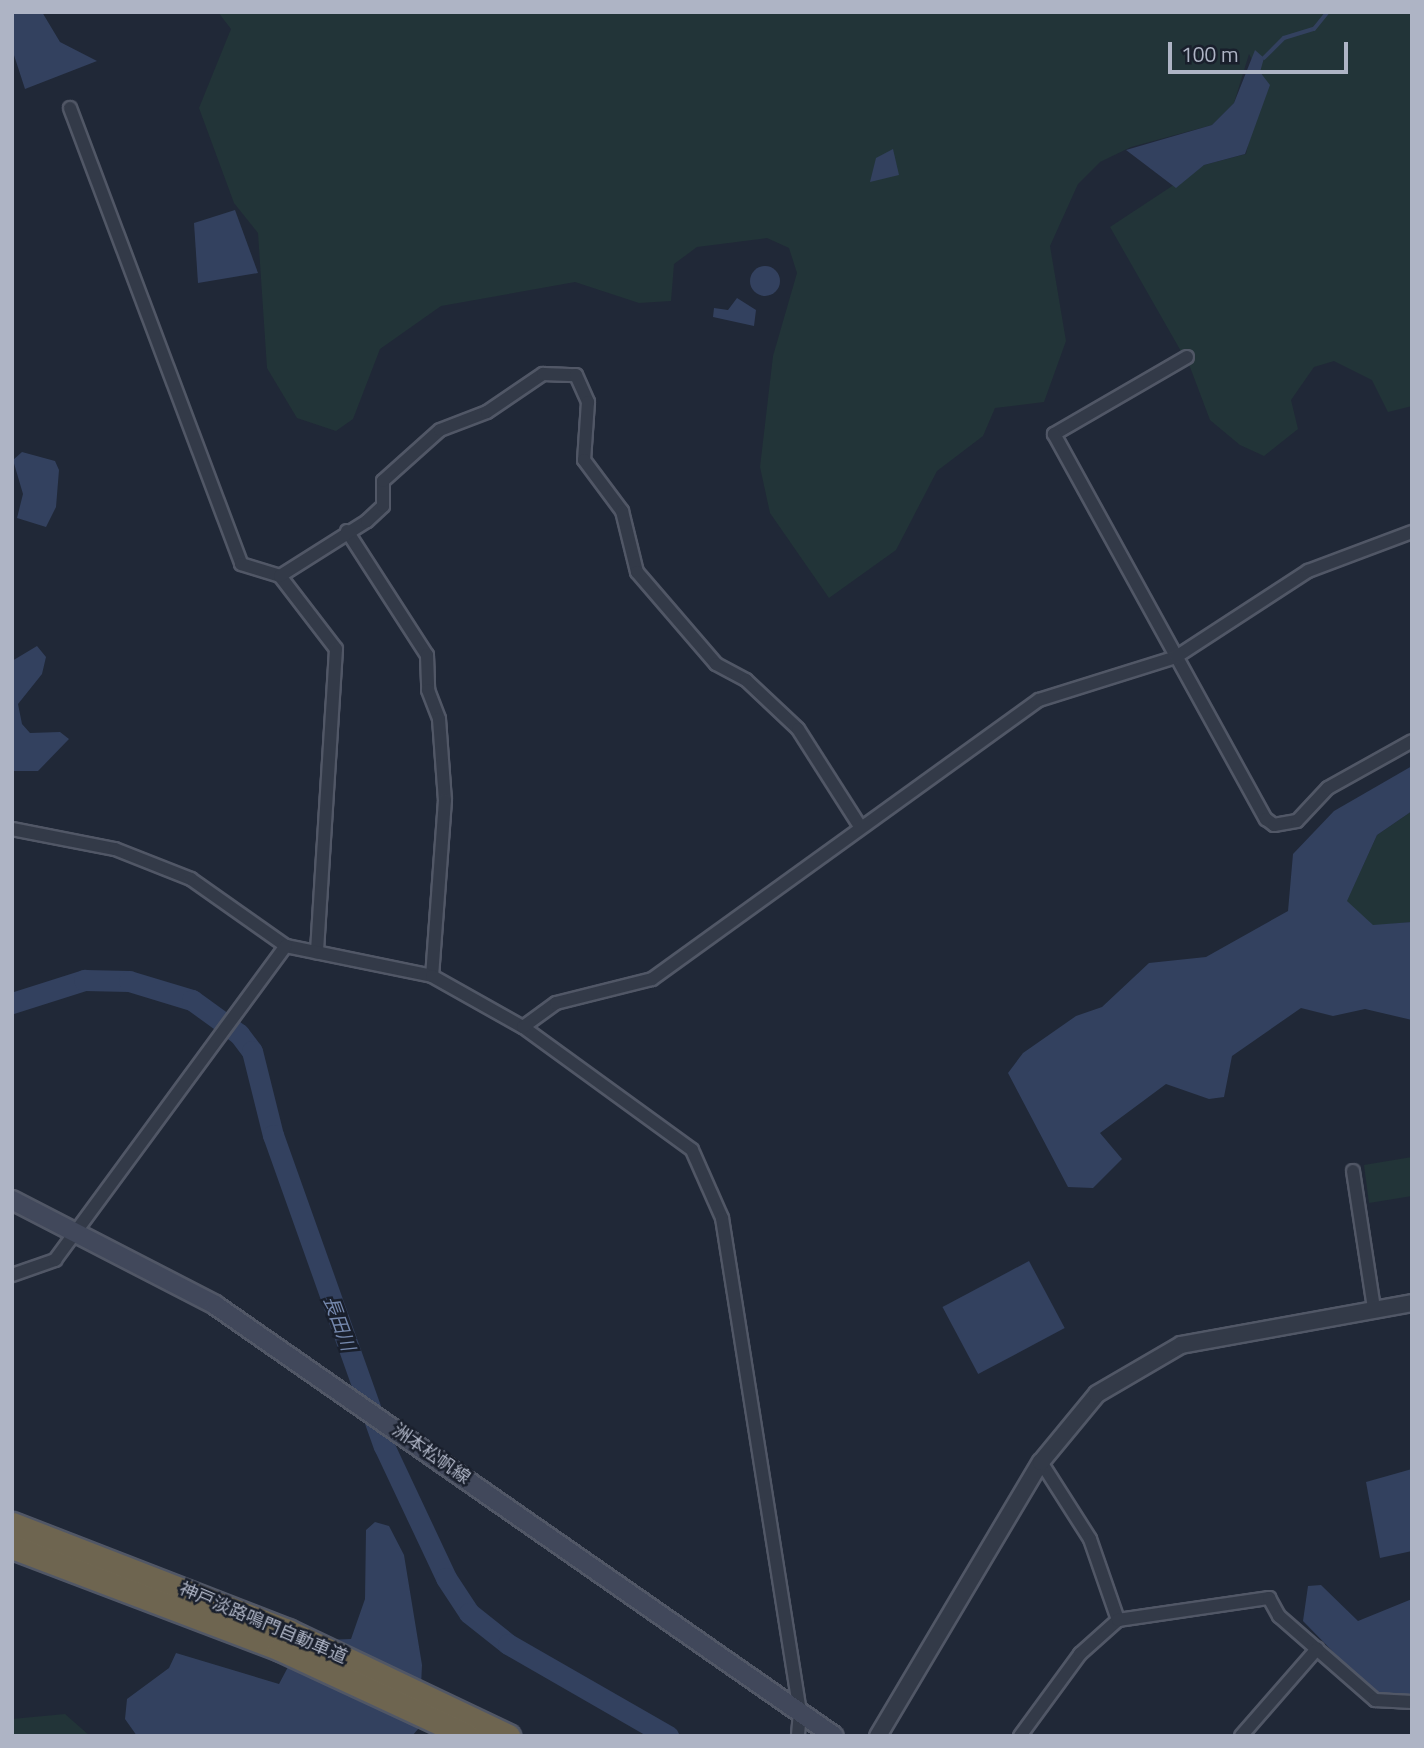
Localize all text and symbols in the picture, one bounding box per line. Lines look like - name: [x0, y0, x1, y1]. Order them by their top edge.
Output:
- scale bar: [1172, 28, 1352, 72]
- text: 100 m: [1181, 38, 1238, 70]
- water label: 長田川: [320, 1292, 360, 1354]
- street label: 洲本松帆線: [388, 1419, 474, 1489]
- street label: 神戸淡路鳴門自動車道: [176, 1578, 350, 1668]

